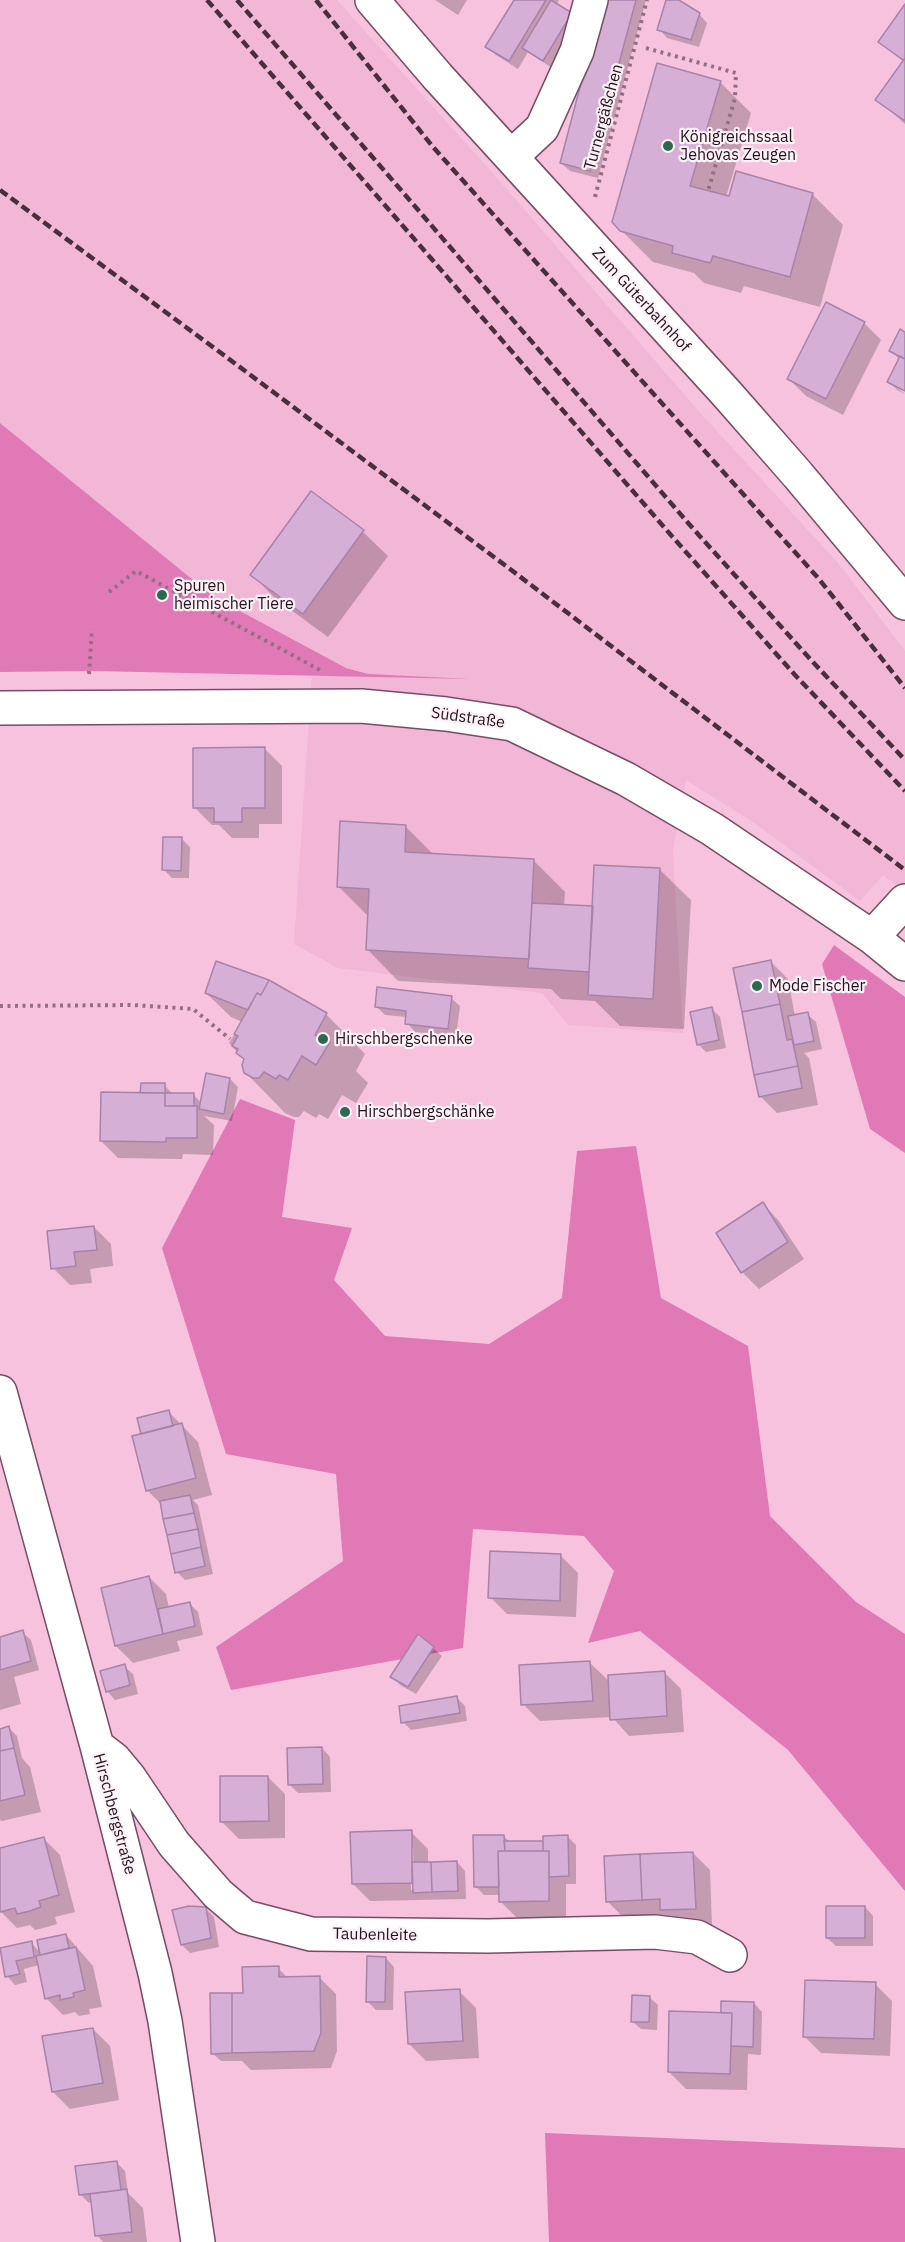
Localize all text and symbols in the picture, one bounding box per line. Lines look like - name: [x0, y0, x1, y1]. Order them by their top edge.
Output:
- street label: Turnergäßchen: [581, 62, 627, 172]
- place label: Königreichssaal Jehovas Zeugen: [680, 127, 796, 165]
- marker: Königreichssaal Jehovas Zeugen: [661, 139, 675, 153]
- street label: Zum Güterbahnhof: [588, 244, 694, 356]
- place label: Spuren heimischer Tiere: [174, 576, 294, 614]
- marker: Spuren heimischer Tiere: [155, 588, 169, 602]
- street label: Südstraße: [430, 703, 506, 733]
- place label: Mode Fischer: [769, 976, 865, 996]
- marker: Mode Fischer: [750, 979, 764, 993]
- place label: Hirschbergschenke: [335, 1029, 473, 1049]
- marker: Hirschbergschenke: [316, 1032, 330, 1046]
- place label: Hirschbergschänke: [357, 1102, 495, 1122]
- marker: Hirschbergschänke: [338, 1105, 352, 1119]
- street label: Hirschbergstraße: [89, 1751, 139, 1877]
- street label: Taubenleite: [333, 1925, 417, 1945]

